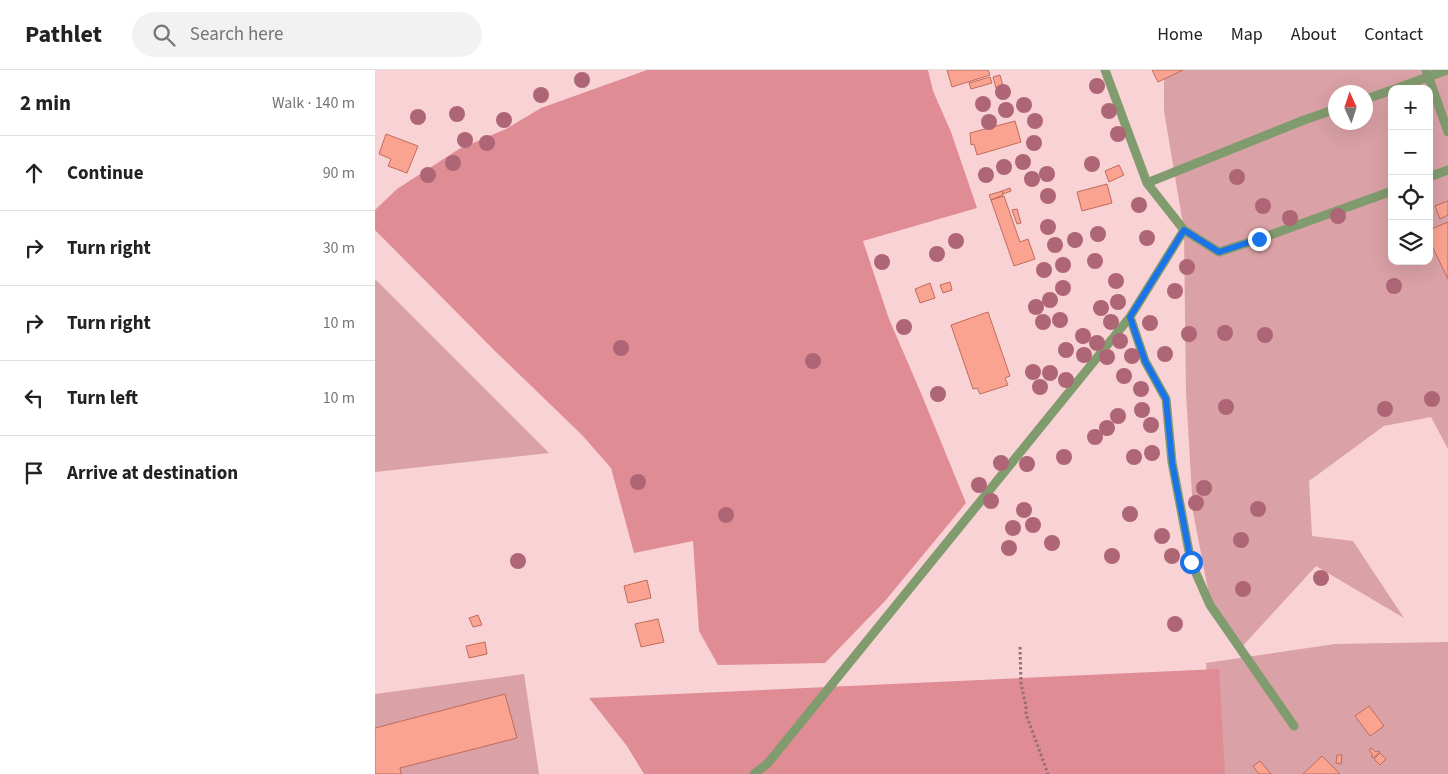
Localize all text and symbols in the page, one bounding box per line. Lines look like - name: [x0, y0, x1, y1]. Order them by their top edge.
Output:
- search box: [132, 12, 482, 57]
- text: Pathlet: [25, 17, 102, 52]
- icon: search: [150, 21, 178, 49]
- text: Search here: [190, 21, 284, 48]
- text: Home: [1157, 22, 1203, 47]
- text: Map: [1231, 22, 1263, 47]
- text: About: [1291, 22, 1336, 47]
- text: Contact: [1364, 22, 1423, 47]
- north arrow: [1328, 85, 1373, 130]
- map controls: [1388, 85, 1433, 265]
- button: +: [1388, 85, 1433, 130]
- text: 2 min: [20, 88, 71, 118]
- text: Walk · 140 m: [272, 92, 355, 114]
- button: −: [1388, 130, 1433, 175]
- icon: ahead: [20, 159, 48, 187]
- text: Continue: [67, 160, 144, 187]
- text: 90 m: [323, 162, 355, 184]
- button: locate: [1388, 175, 1433, 220]
- button: layers: [1388, 220, 1433, 265]
- route end: [1248, 228, 1271, 251]
- icon: right: [20, 234, 48, 262]
- text: Turn right: [67, 235, 151, 262]
- text: 30 m: [323, 237, 355, 259]
- icon: right: [20, 309, 48, 337]
- text: Turn right: [67, 310, 151, 337]
- text: 10 m: [323, 312, 355, 334]
- icon: left: [20, 384, 48, 412]
- text: Turn left: [67, 385, 138, 412]
- text: 10 m: [323, 387, 355, 409]
- icon: arrive: [20, 459, 48, 487]
- text: Arrive at destination: [67, 460, 238, 487]
- route start: [1180, 551, 1203, 574]

